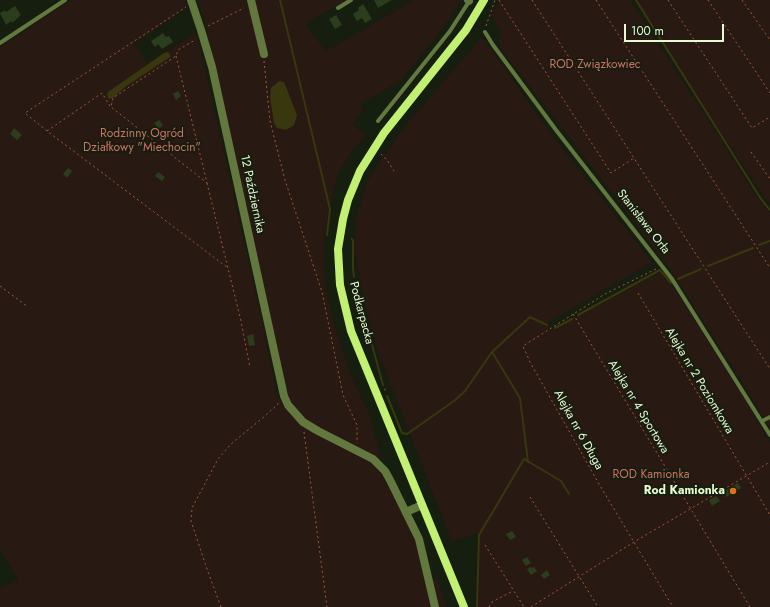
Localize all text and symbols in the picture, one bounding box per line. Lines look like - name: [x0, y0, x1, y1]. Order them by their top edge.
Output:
- scale bar: [626, 16, 726, 42]
- text: 100 m: [631, 22, 664, 40]
- park label: ROD Związkowiec: [549, 58, 641, 72]
- park label: Rodzinny Ogród Działkowy "Miechocin": [83, 127, 201, 155]
- street label: 12 Października: [237, 154, 267, 234]
- street label: Stanisława Orła: [613, 187, 673, 257]
- street label: Podkarpacka: [346, 280, 376, 346]
- street label: Alejka nr 2 Poziomkowa: [662, 325, 736, 437]
- street label: Alejka nr 4 Sportowa: [604, 358, 672, 456]
- street label: Alejka nr 6 Długa: [550, 388, 606, 472]
- park label: ROD Kamionka: [613, 468, 689, 482]
- place label: Rod Kamionka: [644, 484, 725, 498]
- marker: Rod Kamionka: [728, 486, 738, 496]

